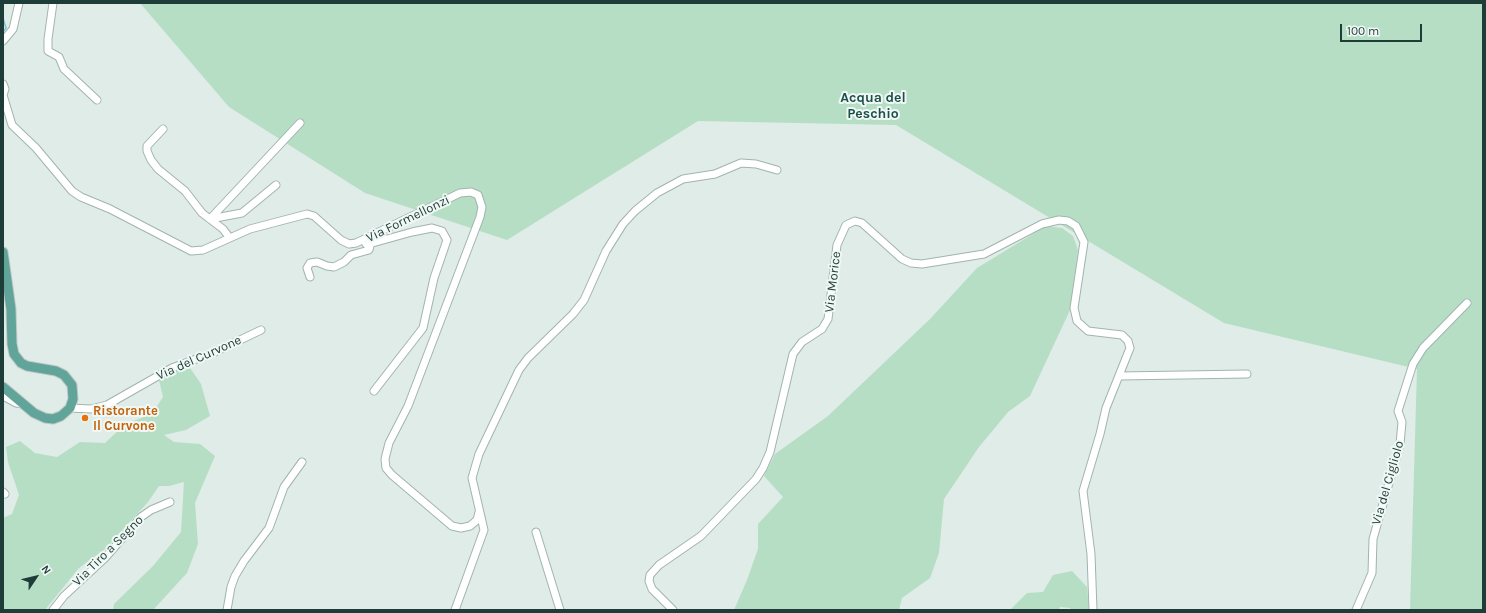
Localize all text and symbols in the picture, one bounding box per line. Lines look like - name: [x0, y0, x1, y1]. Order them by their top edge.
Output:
- scale bar: [1342, 16, 1424, 42]
- text: 100 m: [1347, 24, 1379, 38]
- district label: Acqua del Peschio: [840, 90, 906, 122]
- street label: Via Formellonzi: [364, 192, 452, 246]
- street label: Via Morice: [822, 251, 844, 313]
- street label: Via del Curvone: [154, 332, 244, 384]
- place label: Ristorante Il Curvone: [93, 403, 158, 434]
- marker: Ristorante Il Curvone: [80, 413, 90, 423]
- street label: Via del Cigliolo: [1369, 439, 1407, 527]
- street label: Via Tiro a Segno: [69, 512, 147, 590]
- north arrow: [16, 557, 56, 597]
- text: N: [39, 563, 54, 577]

